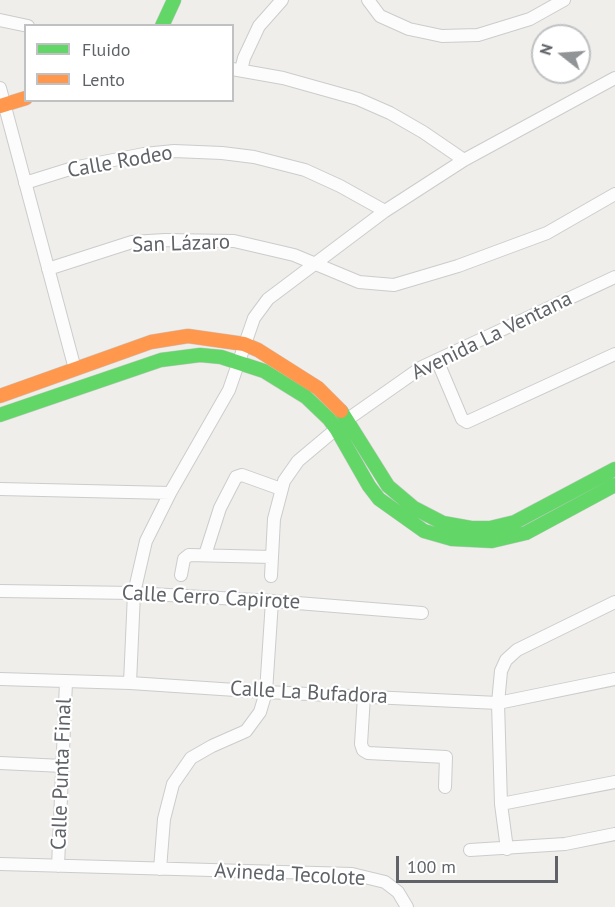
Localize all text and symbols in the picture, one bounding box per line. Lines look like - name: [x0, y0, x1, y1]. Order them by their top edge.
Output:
- legend: [24, 24, 234, 102]
- north arrow: [531, 24, 591, 84]
- text: Fluido: [82, 38, 130, 61]
- text: N: [535, 41, 557, 57]
- text: Lento: [82, 68, 125, 91]
- street label: Calle Rodeo: [65, 140, 175, 184]
- street label: San Lázaro: [132, 230, 230, 258]
- street label: Avenida La Ventana: [408, 286, 576, 386]
- street label: Calle Cerro Capirote: [121, 581, 301, 615]
- street label: Calle La Bufadora: [230, 676, 388, 710]
- street label: Calle Punta Final: [47, 698, 77, 850]
- scale bar: [399, 844, 561, 882]
- text: 100 m: [407, 855, 456, 878]
- street label: Avineda Tecolote: [214, 858, 366, 892]

